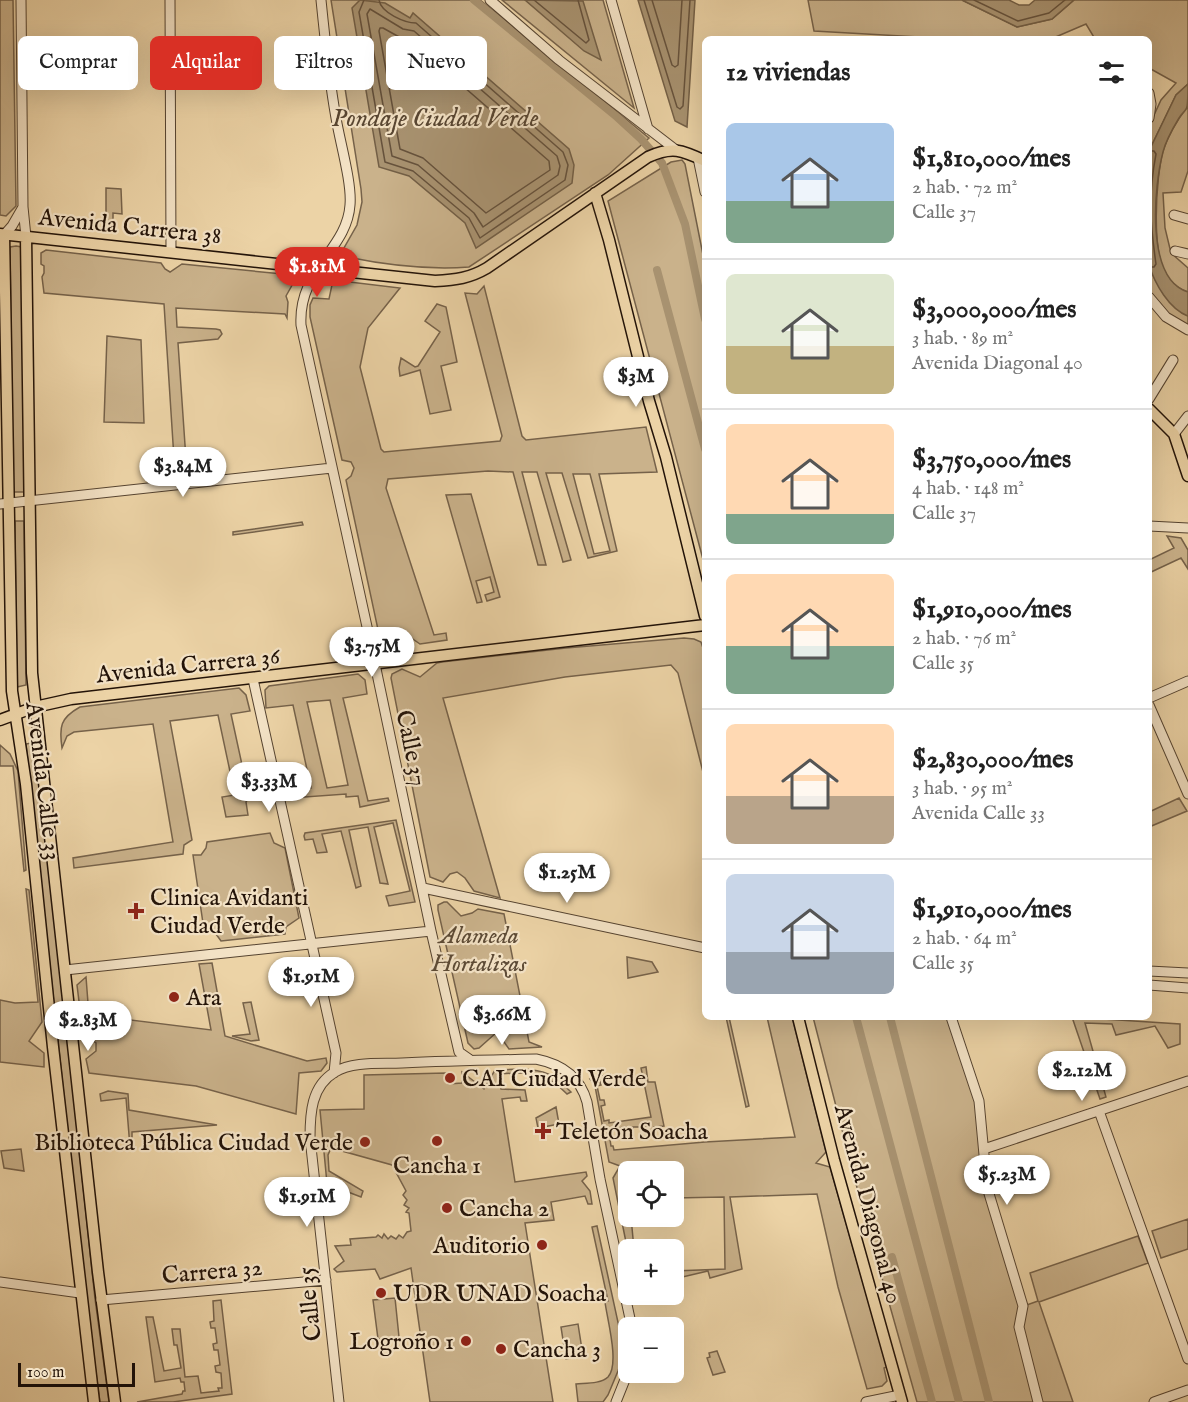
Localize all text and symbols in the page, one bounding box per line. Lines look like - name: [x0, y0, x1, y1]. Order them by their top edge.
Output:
- chip: Comprar: [18, 36, 138, 90]
- chip: Alquilar: [150, 36, 262, 90]
- chip: Filtros: [274, 36, 374, 90]
- chip: Nuevo: [386, 36, 487, 90]
- text: 12 viviendas: [726, 56, 850, 89]
- icon: filters: [1095, 56, 1128, 89]
- water label: Pondaje Ciudad Verde: [332, 102, 539, 135]
- text: $1,810,000/mes: [912, 142, 1071, 175]
- icon: home: [774, 147, 846, 219]
- text: 2 hab. · 72 m²: [912, 175, 1017, 200]
- text: Calle 37: [912, 200, 976, 225]
- street label: Avenida Carrera 38: [36, 202, 223, 253]
- pin: $1.81M: [268, 247, 366, 298]
- text: $1.81M: [289, 254, 345, 279]
- text: $3,000,000/mes: [912, 293, 1077, 326]
- icon: home: [774, 298, 846, 370]
- text: 3 hab. · 89 m²: [912, 326, 1013, 351]
- text: Avenida Diagonal 40: [912, 351, 1083, 376]
- pin: $3M: [607, 357, 665, 408]
- text: $3M: [617, 364, 655, 389]
- text: $3,750,000/mes: [912, 443, 1071, 476]
- pin: $3.84M: [134, 447, 232, 498]
- icon: home: [774, 448, 846, 520]
- text: $3.84M: [153, 454, 213, 479]
- text: 4 hab. · 148 m²: [912, 476, 1024, 501]
- text: Calle 37: [912, 501, 976, 526]
- text: $1,910,000/mes: [912, 593, 1072, 626]
- icon: home: [774, 598, 846, 670]
- text: 2 hab. · 76 m²: [912, 626, 1016, 651]
- pin: $3.75M: [323, 627, 421, 678]
- text: $3.75M: [343, 634, 401, 659]
- street label: Avenida Carrera 36: [94, 641, 282, 692]
- text: Calle 35: [912, 651, 974, 676]
- street label: Avenida Calle 33: [17, 699, 68, 862]
- street label: Calle 37: [387, 707, 434, 789]
- text: $2,830,000/mes: [912, 743, 1073, 776]
- icon: home: [774, 748, 846, 820]
- pin: $3.33M: [220, 762, 318, 813]
- text: $3.33M: [241, 769, 297, 794]
- text: 3 hab. · 95 m²: [912, 776, 1013, 801]
- text: Avenida Calle 33: [912, 801, 1045, 826]
- pin: $1.25M: [518, 853, 616, 904]
- text: $1.25M: [538, 860, 596, 885]
- place label: Clinica Avidanti Ciudad Verde: [150, 883, 308, 942]
- text: $1,910,000/mes: [912, 893, 1072, 926]
- icon: home: [774, 898, 846, 970]
- marker: Clinica Avidanti Ciudad Verde: [127, 902, 145, 920]
- park label: Alameda Hortalizas: [431, 921, 528, 980]
- text: 2 hab. · 64 m²: [912, 926, 1017, 951]
- text: Calle 35: [912, 951, 974, 976]
- pin: $1.91M: [262, 957, 360, 1008]
- text: $1.91M: [282, 964, 340, 989]
- place label: Ara: [185, 983, 222, 1014]
- marker: Ara: [167, 990, 181, 1004]
- pin: $3.66M: [453, 995, 551, 1046]
- pin: $2.83M: [39, 1001, 137, 1052]
- text: $3.66M: [473, 1002, 531, 1027]
- text: $2.83M: [59, 1008, 117, 1033]
- pin: $2.12M: [1033, 1051, 1131, 1102]
- text: $2.12M: [1052, 1058, 1112, 1083]
- place label: CAI Ciudad Verde: [462, 1064, 646, 1095]
- marker: CAI Ciudad Verde: [443, 1071, 457, 1085]
- street label: Avenida Diagonal 40: [826, 1100, 909, 1307]
- place label: Teletón Soacha: [556, 1117, 709, 1148]
- marker: Teletón Soacha: [534, 1122, 552, 1140]
- place label: Biblioteca Pública Ciudad Verde: [34, 1128, 353, 1159]
- marker: Cancha 1: [430, 1134, 444, 1148]
- marker: Biblioteca Pública Ciudad Verde: [358, 1135, 372, 1149]
- place label: Cancha 1: [393, 1151, 481, 1182]
- pin: $5.23M: [958, 1155, 1056, 1206]
- map controls: [618, 1161, 684, 1383]
- button: locate: [618, 1161, 684, 1227]
- text: $5.23M: [978, 1162, 1036, 1187]
- pin: $1.91M: [258, 1177, 356, 1228]
- text: $1.91M: [278, 1184, 336, 1209]
- place label: Cancha 2: [459, 1194, 549, 1225]
- marker: Cancha 2: [440, 1201, 454, 1215]
- place label: Auditorio: [432, 1231, 530, 1262]
- marker: Auditorio: [535, 1238, 549, 1252]
- button: +: [618, 1239, 684, 1305]
- street label: Carrera 32: [161, 1253, 264, 1292]
- street label: Calle 35: [291, 1265, 330, 1343]
- place label: UDR UNAD Soacha: [393, 1279, 607, 1310]
- marker: UDR UNAD Soacha: [374, 1286, 388, 1300]
- button: −: [618, 1317, 684, 1383]
- place label: Logroño 1: [349, 1327, 454, 1358]
- marker: Logroño 1: [459, 1334, 473, 1348]
- place label: Cancha 3: [513, 1335, 601, 1366]
- marker: Cancha 3: [494, 1342, 508, 1356]
- scale bar: [18, 1360, 135, 1388]
- text: 100 m: [27, 1363, 64, 1383]

